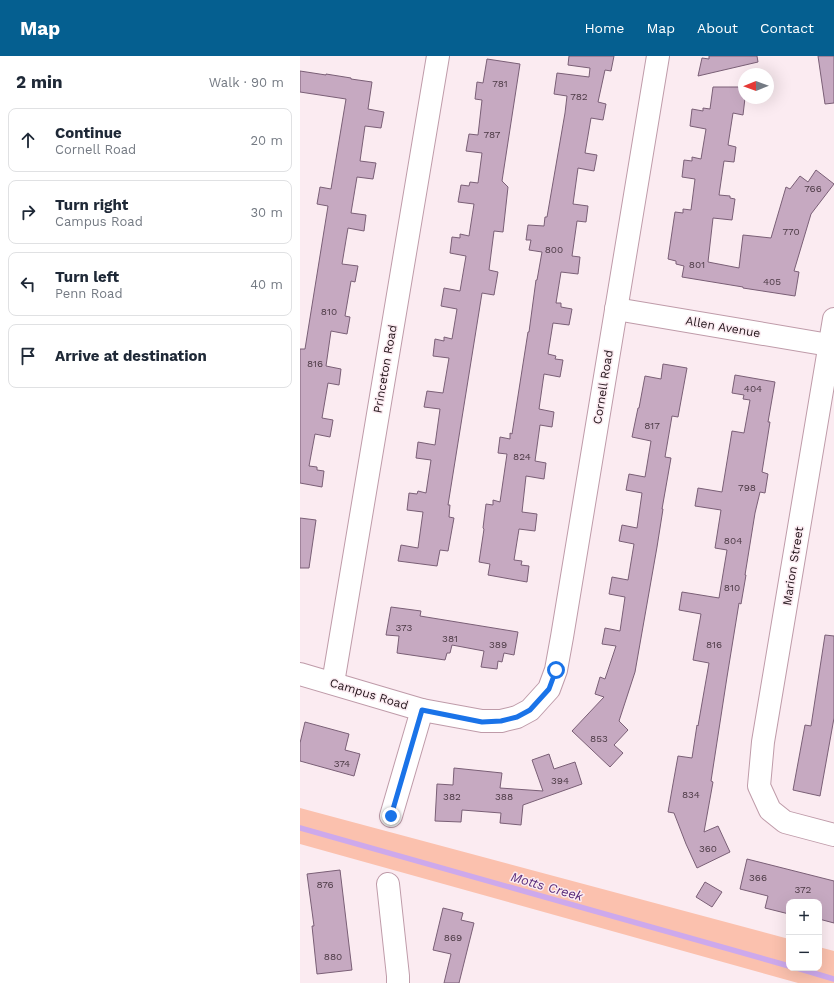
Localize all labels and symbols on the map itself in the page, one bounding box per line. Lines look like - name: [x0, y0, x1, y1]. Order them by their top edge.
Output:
- north arrow: [738, 68, 774, 104]
- house number: 781: [492, 78, 508, 89]
- house number: 782: [570, 91, 588, 102]
- house number: 787: [484, 129, 501, 140]
- house number: 766: [804, 183, 822, 194]
- house number: 770: [782, 226, 800, 237]
- house number: 800: [545, 244, 563, 255]
- house number: 801: [689, 259, 705, 270]
- house number: 405: [763, 276, 781, 287]
- house number: 810: [321, 306, 337, 317]
- street label: Allen Avenue: [685, 314, 762, 340]
- street label: Princeton Road: [370, 324, 400, 414]
- street label: Cornell Road: [590, 349, 616, 425]
- house number: 816: [307, 358, 323, 369]
- house number: 404: [744, 383, 762, 394]
- house number: 817: [644, 420, 660, 431]
- house number: 824: [513, 451, 531, 462]
- house number: 798: [738, 482, 756, 493]
- street label: Marion Street: [780, 525, 806, 607]
- house number: 804: [724, 535, 742, 546]
- house number: 810: [724, 582, 740, 593]
- house number: 373: [396, 622, 413, 633]
- house number: 381: [442, 633, 458, 644]
- house number: 389: [489, 639, 507, 650]
- house number: 816: [706, 639, 722, 650]
- route start: [547, 661, 565, 679]
- street label: Campus Road: [328, 675, 410, 713]
- house number: 853: [590, 733, 608, 744]
- house number: 374: [334, 758, 350, 769]
- house number: 394: [551, 775, 569, 786]
- house number: 834: [682, 789, 700, 800]
- house number: 382: [443, 791, 461, 802]
- house number: 388: [495, 791, 513, 802]
- route end: [382, 807, 400, 825]
- house number: 360: [699, 843, 717, 854]
- water label: Motts Creek: [509, 869, 586, 904]
- house number: 366: [749, 872, 767, 883]
- house number: 876: [316, 879, 334, 890]
- house number: 372: [795, 884, 812, 895]
- house number: 869: [444, 932, 462, 943]
- house number: 880: [324, 951, 342, 962]

